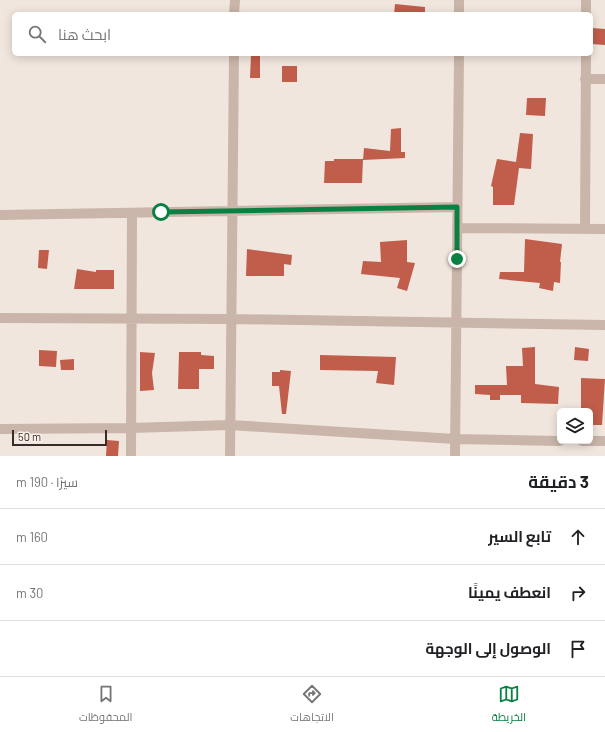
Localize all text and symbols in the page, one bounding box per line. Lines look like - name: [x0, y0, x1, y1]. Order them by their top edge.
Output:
- search box: [12, 12, 593, 56]
- icon: search: [26, 23, 48, 45]
- text: ابحث هنا: [58, 25, 111, 43]
- route start: [152, 203, 170, 221]
- route end: [448, 250, 466, 268]
- map controls: [557, 408, 593, 444]
- button: layers: [557, 408, 593, 444]
- scale bar: [12, 428, 107, 447]
- text: 50 m: [18, 430, 41, 443]
- text: 3 دقيقة: [528, 471, 589, 491]
- text: سيرًا · 190 m: [16, 474, 78, 490]
- icon: ahead: [567, 526, 589, 548]
- text: تابع السير: [488, 527, 551, 545]
- text: 160 m: [16, 529, 48, 545]
- icon: right: [567, 582, 589, 604]
- text: انعطف يمينًا: [468, 583, 551, 601]
- text: 30 m: [16, 585, 43, 601]
- icon: arrive: [567, 638, 589, 660]
- text: الوصول إلى الوجهة: [425, 639, 551, 657]
- tab: المحفوظات: [79, 683, 132, 727]
- tab: الاتجاهات: [290, 683, 334, 727]
- tab: الخريطة: [492, 683, 526, 727]

